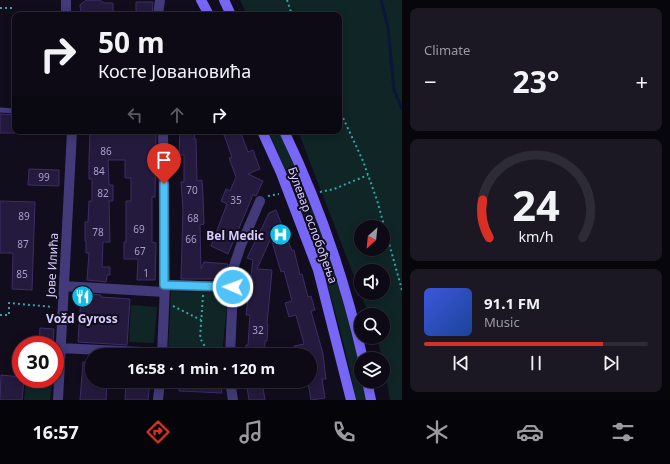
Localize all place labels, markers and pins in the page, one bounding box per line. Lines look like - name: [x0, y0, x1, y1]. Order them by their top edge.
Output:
- pin: [147, 143, 181, 184]
- hospital icon: Bel Medic: [267, 222, 293, 248]
- place label: Bel Medic: [206, 227, 264, 244]
- restaurant icon: Vožd Gyross: [69, 284, 95, 310]
- place label: Vožd Gyross: [46, 310, 118, 327]

